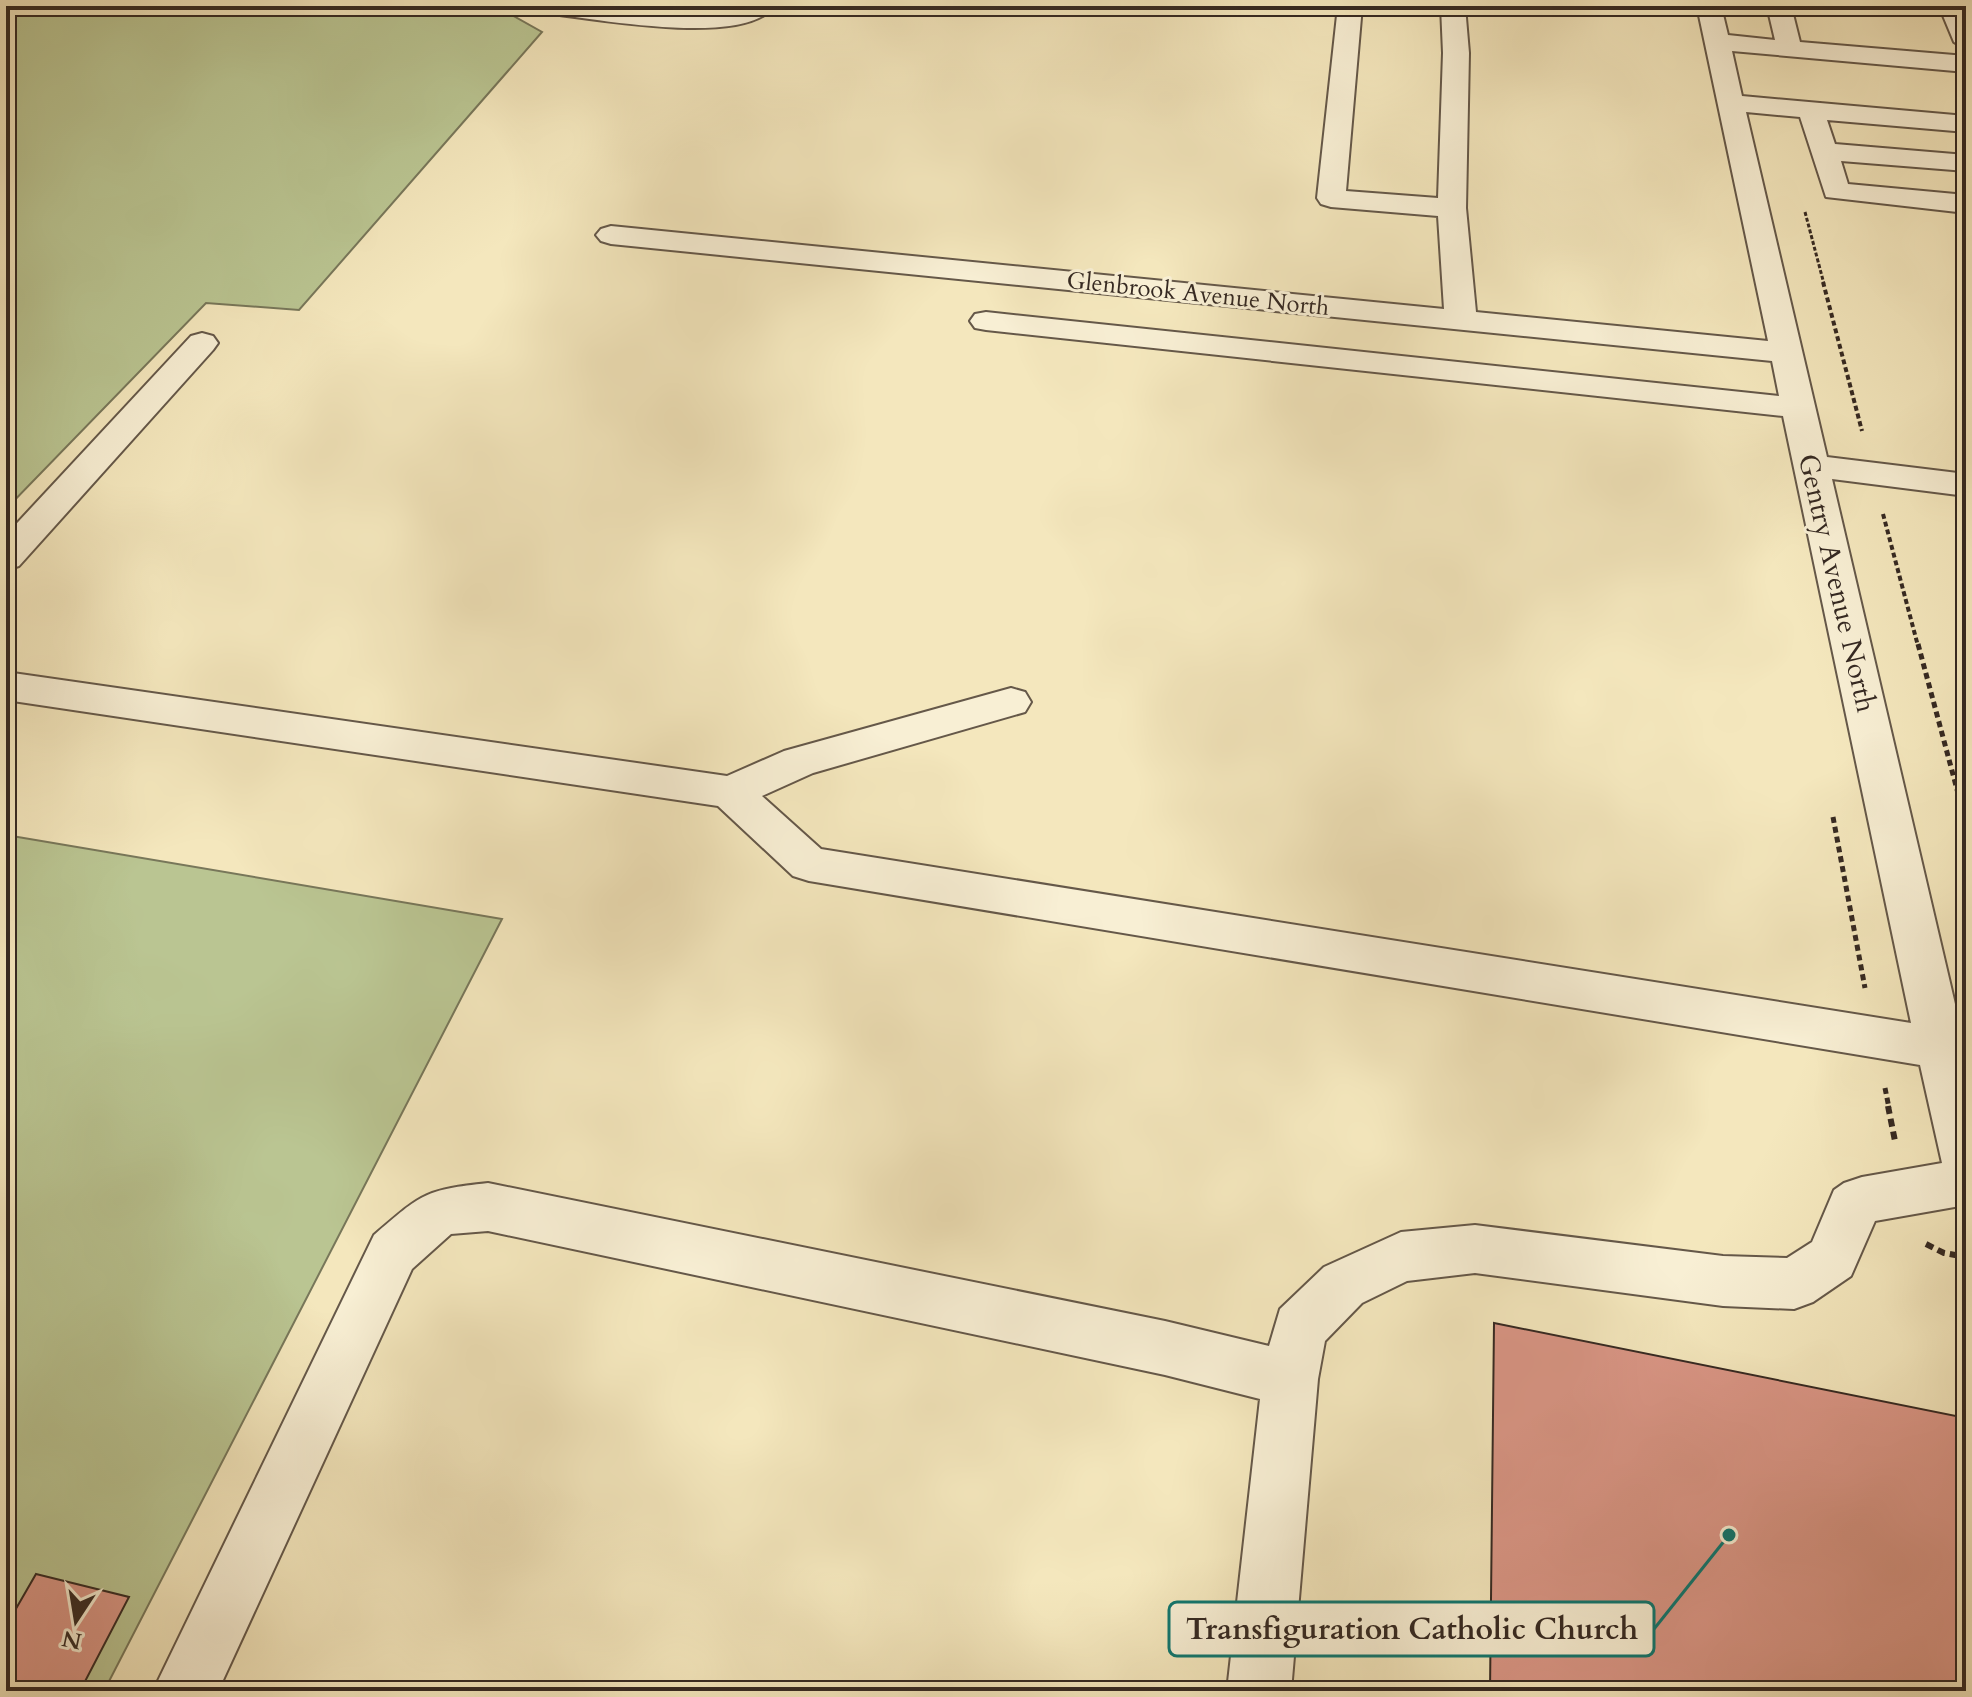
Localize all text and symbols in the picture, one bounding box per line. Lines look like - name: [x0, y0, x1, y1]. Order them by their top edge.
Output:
- street label: Glenbrook Avenue North: [1065, 264, 1331, 324]
- street label: Gentry Avenue North: [1789, 450, 1885, 716]
- north arrow: [36, 1581, 116, 1661]
- callout: Transfiguration Catholic Church: [1169, 1602, 1654, 1656]
- text: Transfiguration Catholic Church: [1186, 1609, 1638, 1650]
- text: N: [60, 1623, 85, 1656]

